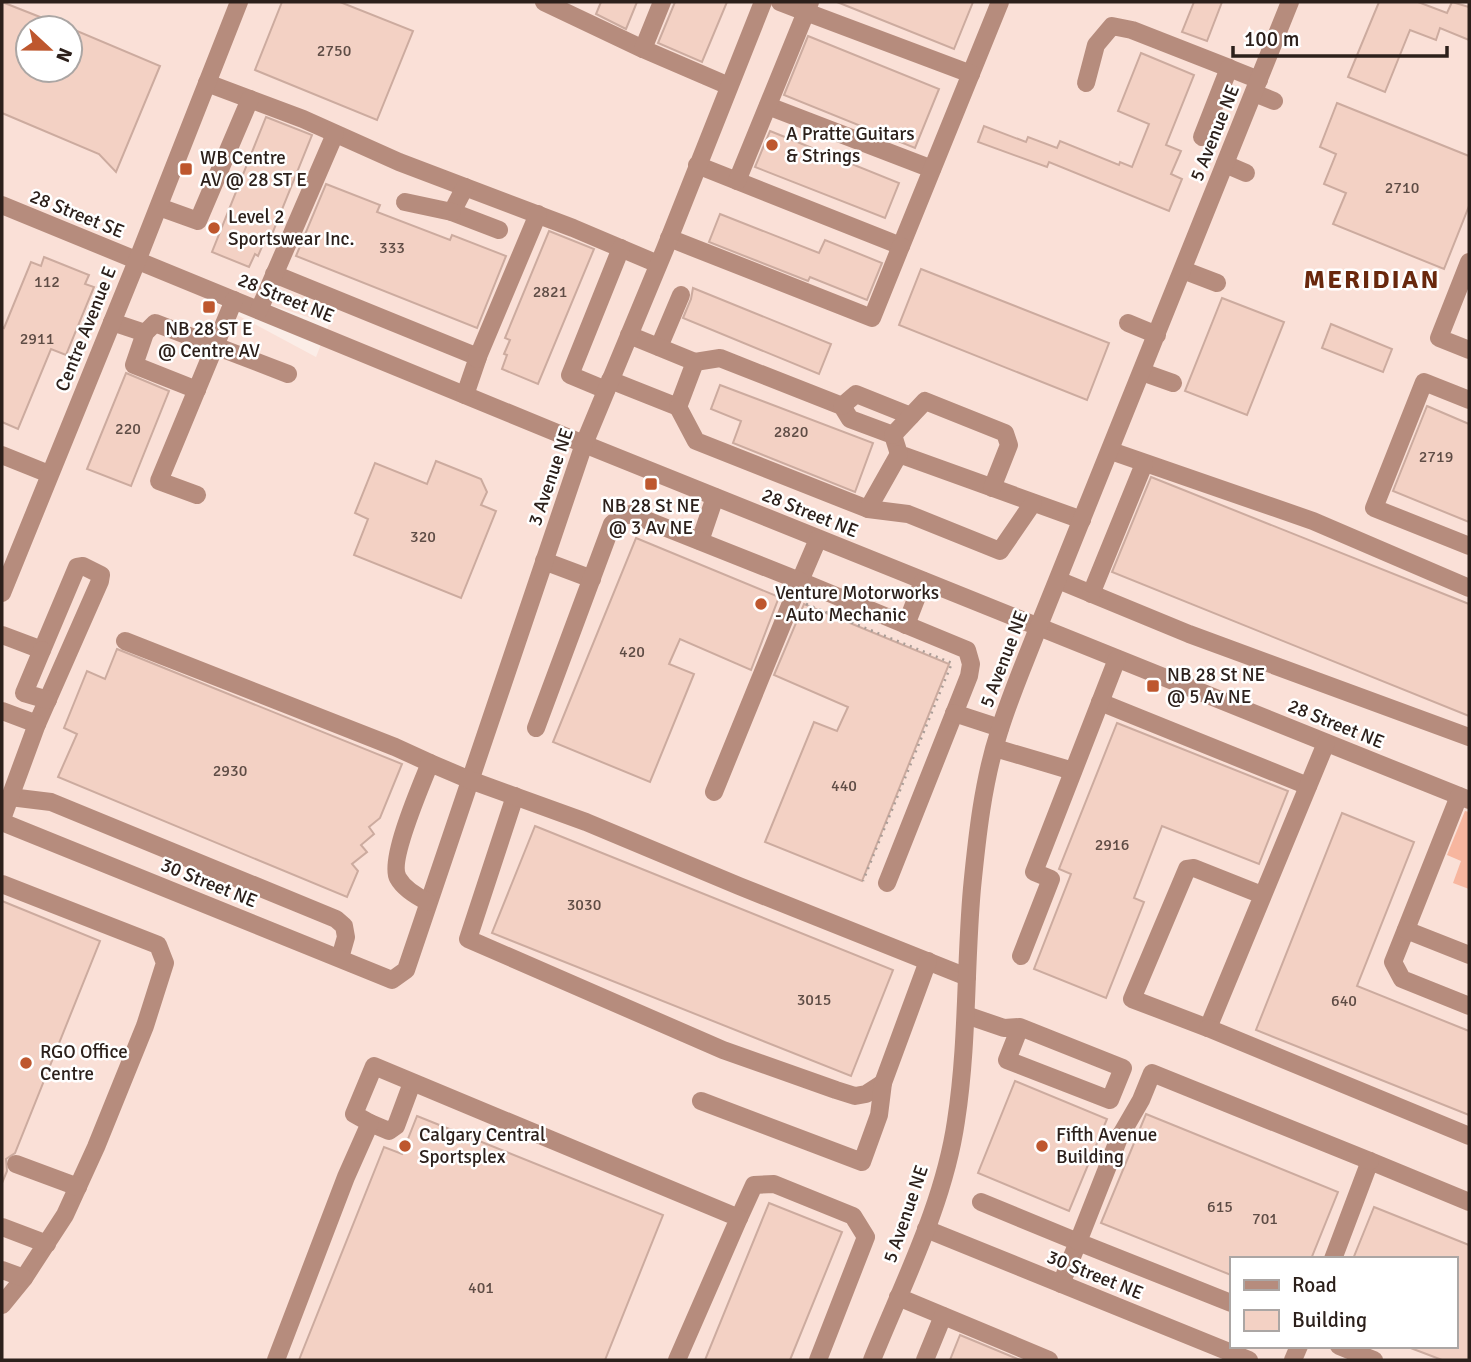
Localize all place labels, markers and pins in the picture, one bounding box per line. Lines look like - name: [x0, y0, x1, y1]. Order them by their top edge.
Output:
- place label: A Pratte Guitars & Strings: [786, 122, 915, 168]
- marker: A Pratte Guitars & Strings: [764, 137, 780, 153]
- place label: WB Centre AV @ 28 ST E: [200, 146, 307, 192]
- marker: WB Centre AV @ 28 ST E: [178, 161, 194, 177]
- place label: Level 2 Sportswear Inc.: [228, 205, 355, 251]
- marker: Level 2 Sportswear Inc.: [206, 220, 222, 236]
- marker: NB 28 ST E @ Centre AV: [201, 299, 217, 315]
- place label: NB 28 ST E @ Centre AV: [158, 317, 260, 363]
- marker: NB 28 St NE @ 3 Av NE: [643, 476, 659, 492]
- place label: NB 28 St NE @ 3 Av NE: [602, 494, 700, 540]
- place label: Venture Motorworks - Auto Mechanic: [775, 581, 939, 627]
- marker: Venture Motorworks - Auto Mechanic: [753, 596, 769, 612]
- place label: NB 28 St NE @ 5 Av NE: [1167, 663, 1265, 709]
- marker: NB 28 St NE @ 5 Av NE: [1145, 678, 1161, 694]
- place label: RGO Office Centre: [40, 1040, 128, 1086]
- marker: RGO Office Centre: [18, 1055, 34, 1071]
- place label: Calgary Central Sportsplex: [419, 1123, 546, 1169]
- place label: Fifth Avenue Building: [1056, 1123, 1157, 1169]
- marker: Calgary Central Sportsplex: [397, 1138, 413, 1154]
- marker: Fifth Avenue Building: [1034, 1138, 1050, 1154]

